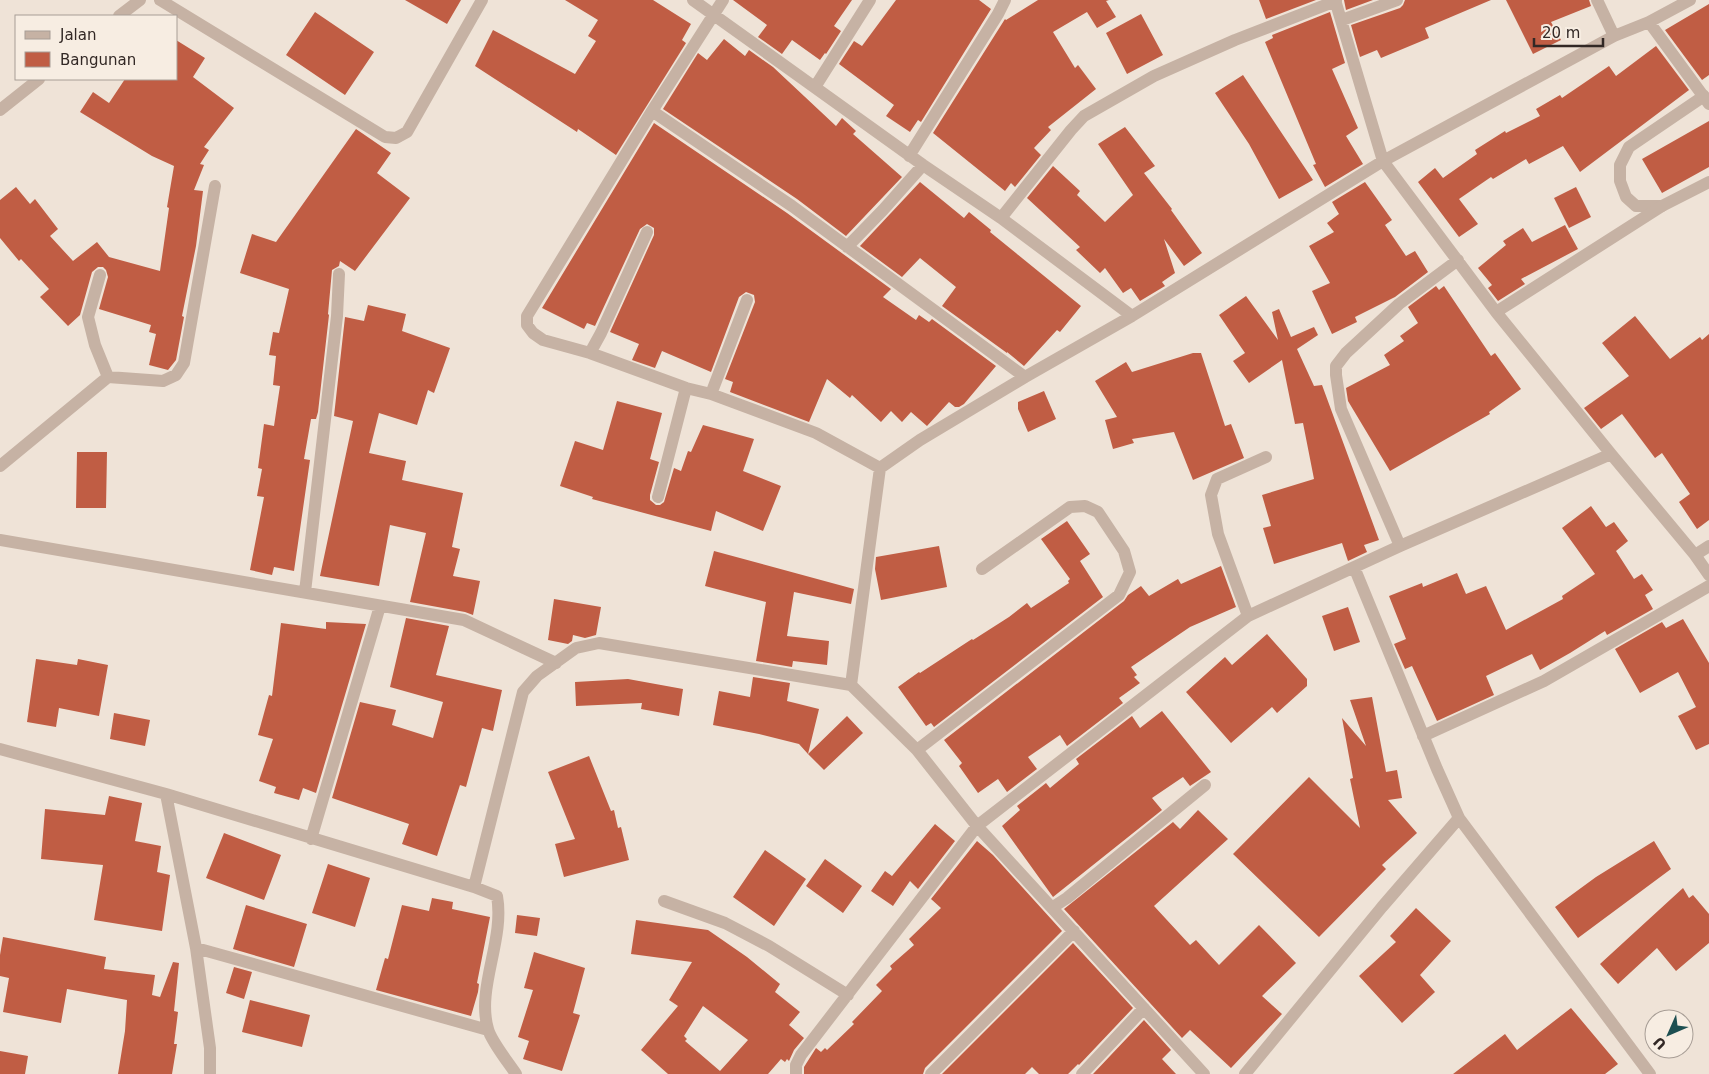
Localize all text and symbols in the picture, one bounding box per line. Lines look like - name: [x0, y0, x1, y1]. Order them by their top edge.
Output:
- legend: [15, 15, 178, 80]
- scale bar: [1534, 15, 1603, 47]
- text: 20 m: [1542, 24, 1580, 42]
- text: Jalan: [59, 26, 96, 44]
- text: Bangunan: [60, 51, 136, 69]
- north arrow: [1644, 1009, 1694, 1059]
- text: U: [1650, 1034, 1669, 1053]

